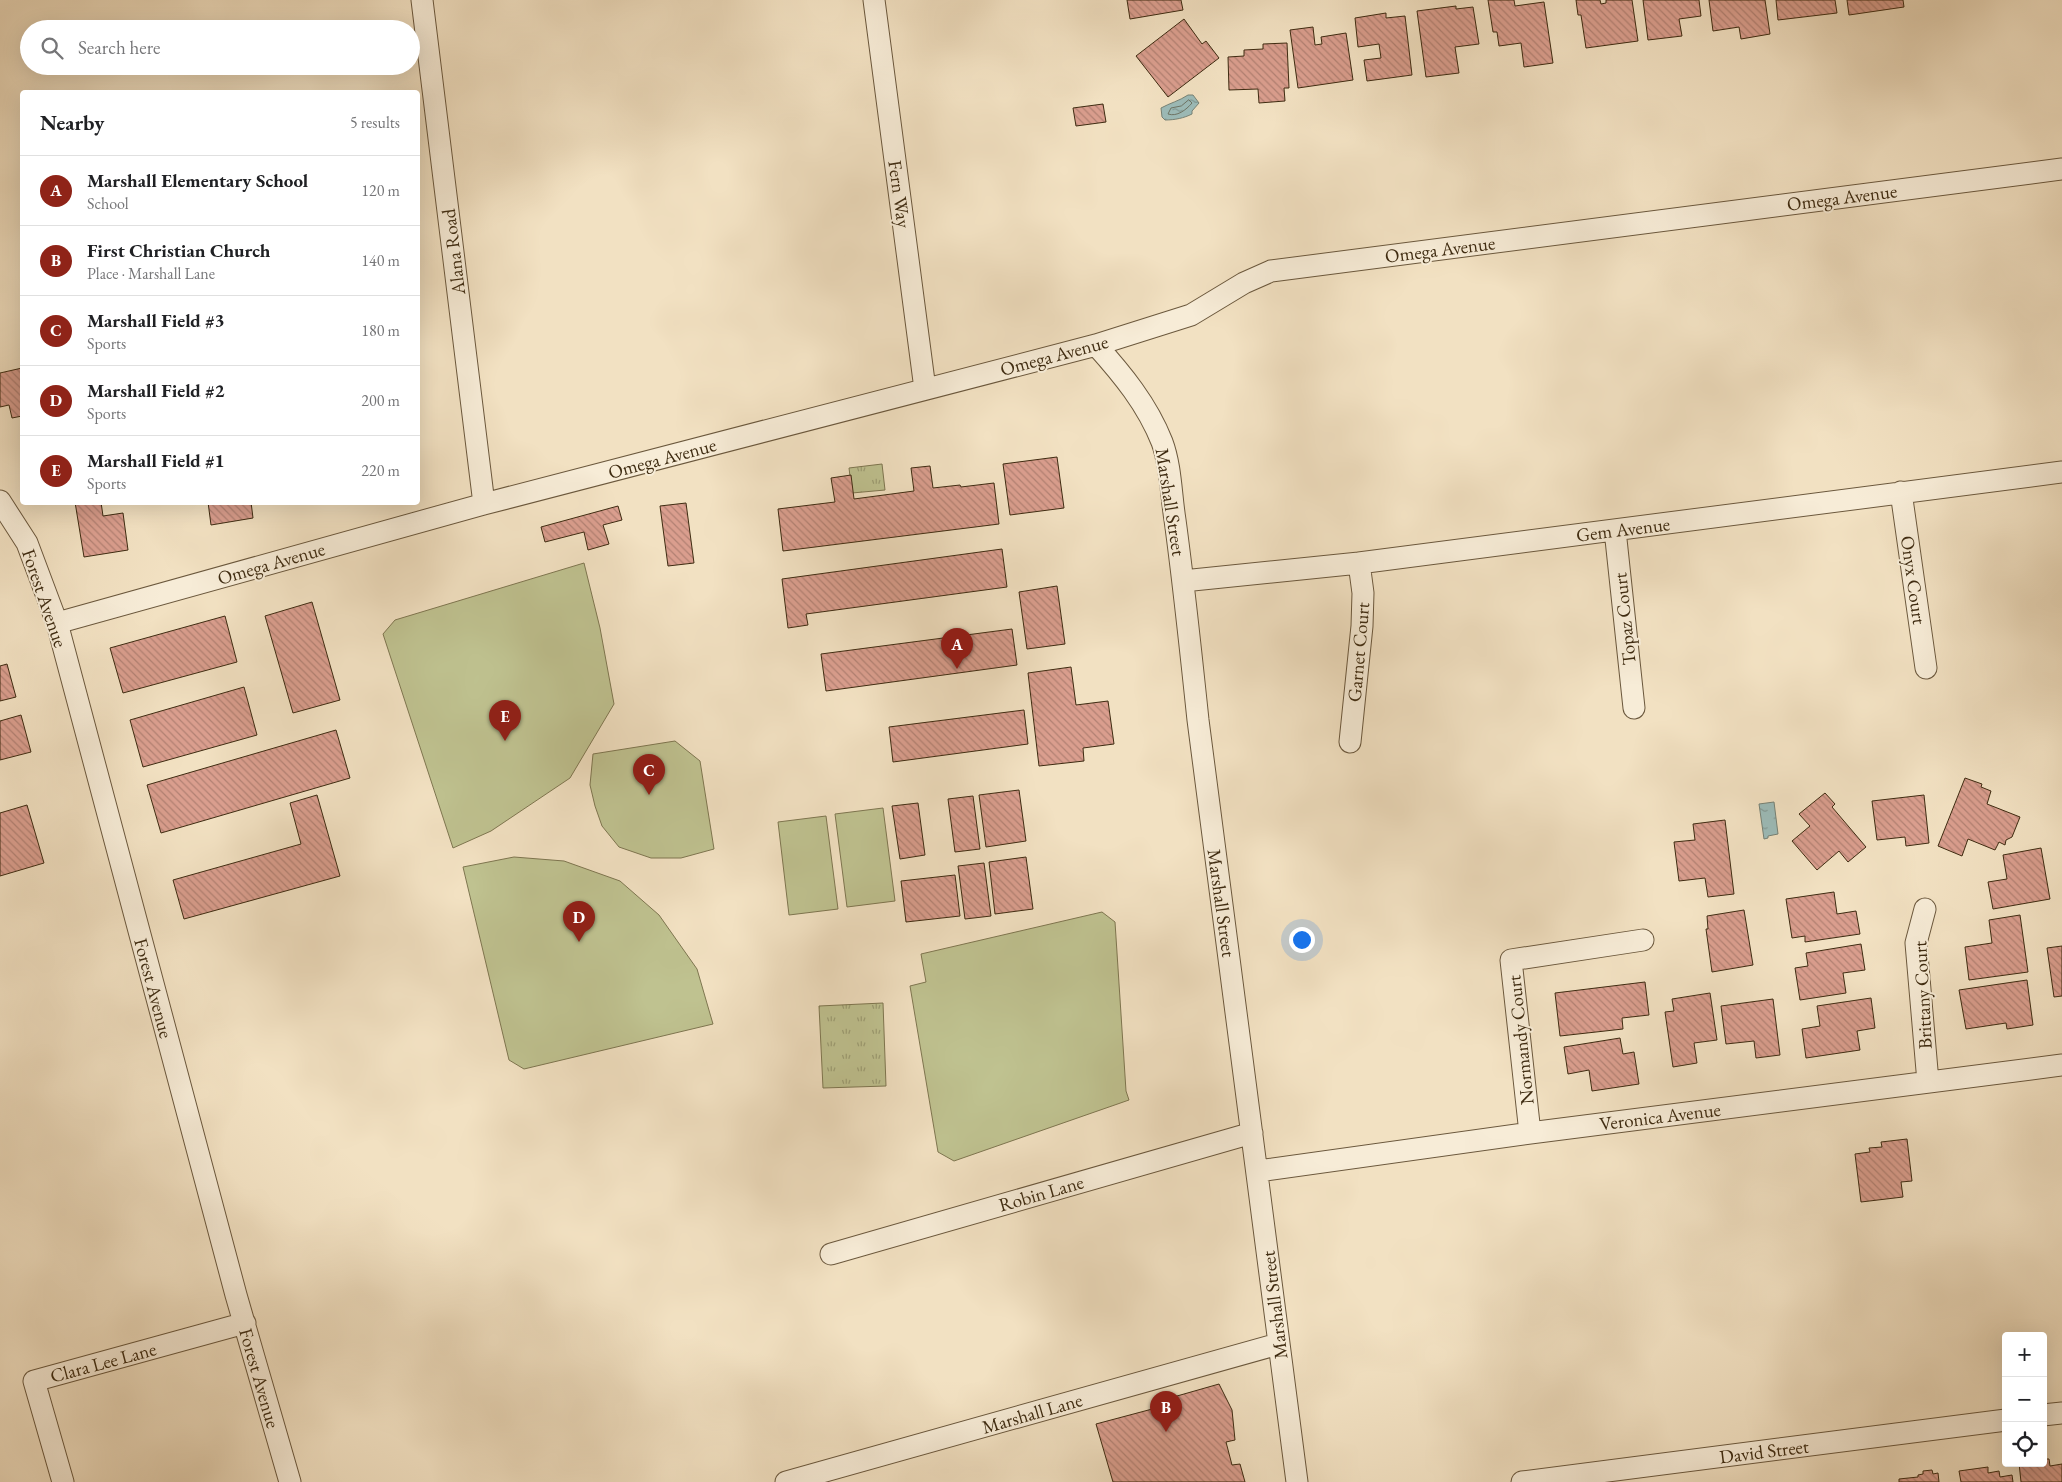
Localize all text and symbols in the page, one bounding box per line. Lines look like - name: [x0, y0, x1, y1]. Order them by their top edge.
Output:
- search box: [20, 20, 420, 75]
- icon: search: [38, 34, 66, 62]
- text: Search here: [78, 35, 160, 60]
- text: Nearby: [40, 109, 104, 136]
- text: 5 results: [350, 112, 400, 133]
- street label: Fern Way: [882, 159, 917, 230]
- text: Marshall Elementary School: [87, 168, 308, 193]
- street label: Omega Avenue: [1786, 178, 1899, 217]
- text: A: [50, 180, 62, 201]
- text: 120 m: [361, 180, 400, 201]
- text: School: [87, 193, 129, 214]
- street label: Alana Road: [436, 207, 471, 297]
- street label: Omega Avenue: [1384, 230, 1497, 269]
- text: First Christian Church: [87, 238, 271, 263]
- text: B: [51, 250, 61, 271]
- text: 140 m: [361, 250, 400, 271]
- text: Place · Marshall Lane: [87, 263, 215, 284]
- text: Marshall Field #3: [87, 308, 225, 333]
- text: C: [50, 320, 62, 341]
- text: 180 m: [361, 320, 400, 341]
- street label: Omega Avenue: [997, 329, 1111, 382]
- text: Sports: [87, 333, 126, 354]
- text: Marshall Field #2: [87, 378, 225, 403]
- text: D: [50, 390, 62, 411]
- text: 200 m: [361, 390, 400, 411]
- text: Sports: [87, 403, 126, 424]
- street label: Omega Avenue: [605, 432, 719, 485]
- street label: Marshall Street: [1150, 446, 1191, 558]
- text: Marshall Field #1: [87, 448, 225, 473]
- text: E: [51, 460, 61, 481]
- text: 220 m: [361, 460, 400, 481]
- text: Sports: [87, 473, 126, 494]
- street label: Gem Avenue: [1575, 511, 1671, 548]
- street label: Onyx Court: [1895, 534, 1932, 626]
- street label: Omega Avenue: [214, 536, 328, 591]
- street label: Forest Avenue: [16, 546, 73, 651]
- street label: Topaz Court: [1607, 571, 1642, 667]
- street label: Garnet Court: [1342, 601, 1375, 703]
- pin: A: [941, 628, 973, 669]
- pin: E: [489, 700, 521, 741]
- pin: C: [633, 754, 665, 795]
- street label: Marshall Street: [1202, 847, 1241, 959]
- pin: D: [563, 901, 595, 942]
- your location: [1289, 927, 1315, 953]
- street label: Forest Avenue: [128, 935, 179, 1041]
- street label: Brittany Court: [1907, 940, 1938, 1050]
- street label: Normandy Court: [1501, 974, 1540, 1106]
- street label: Veronica Avenue: [1598, 1097, 1722, 1136]
- street label: Robin Lane: [996, 1169, 1087, 1218]
- street label: Marshall Street: [1255, 1249, 1294, 1360]
- street label: Forest Avenue: [233, 1325, 286, 1431]
- map controls: [2002, 1332, 2047, 1467]
- button: +: [2002, 1332, 2047, 1377]
- street label: Clara Lee Lane: [47, 1336, 159, 1389]
- button: −: [2002, 1377, 2047, 1422]
- street label: Marshall Lane: [979, 1387, 1085, 1440]
- pin: B: [1150, 1391, 1182, 1432]
- button: locate: [2002, 1422, 2047, 1467]
- street label: David Street: [1718, 1434, 1810, 1469]

